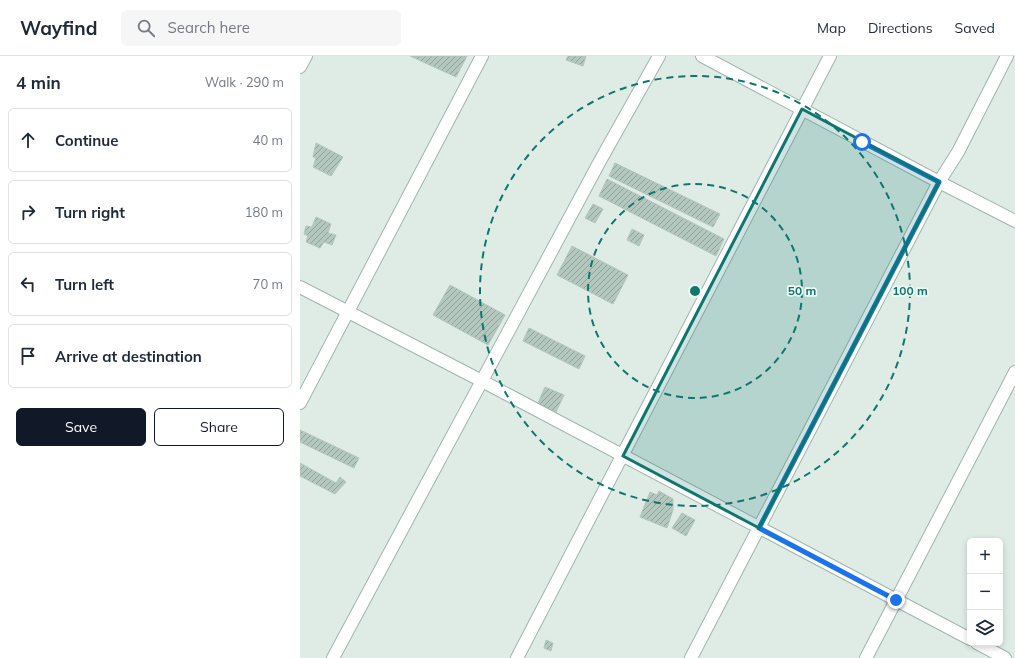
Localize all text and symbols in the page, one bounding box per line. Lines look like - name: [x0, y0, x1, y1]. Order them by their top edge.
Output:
- search box: [121, 10, 401, 46]
- text: Wayfind: [20, 16, 97, 40]
- icon: search: [135, 17, 157, 39]
- text: Search here: [167, 18, 250, 37]
- text: Map: [817, 19, 846, 37]
- text: Directions: [868, 19, 933, 37]
- text: Saved: [955, 19, 995, 37]
- text: 4 min: [16, 72, 61, 93]
- text: Walk · 290 m: [205, 74, 284, 90]
- icon: ahead: [17, 129, 39, 151]
- text: Continue: [55, 131, 118, 150]
- text: 40 m: [253, 132, 283, 148]
- route start: [853, 133, 871, 151]
- icon: right: [17, 201, 39, 223]
- text: Turn right: [55, 203, 125, 222]
- text: 180 m: [245, 204, 283, 220]
- icon: left: [17, 273, 39, 295]
- text: Turn left: [55, 275, 114, 294]
- text: 70 m: [253, 276, 283, 292]
- text: 50 m: [788, 283, 816, 298]
- text: 100 m: [892, 283, 928, 298]
- centre of rings: [688, 284, 702, 298]
- icon: arrive: [17, 345, 39, 367]
- text: Arrive at destination: [55, 347, 202, 366]
- button: Save: [16, 408, 146, 446]
- button: Share: [154, 408, 284, 446]
- map controls: [967, 538, 1003, 646]
- button: +: [967, 538, 1003, 574]
- button: −: [967, 574, 1003, 610]
- route end: [887, 591, 905, 609]
- button: layers: [967, 610, 1003, 646]

